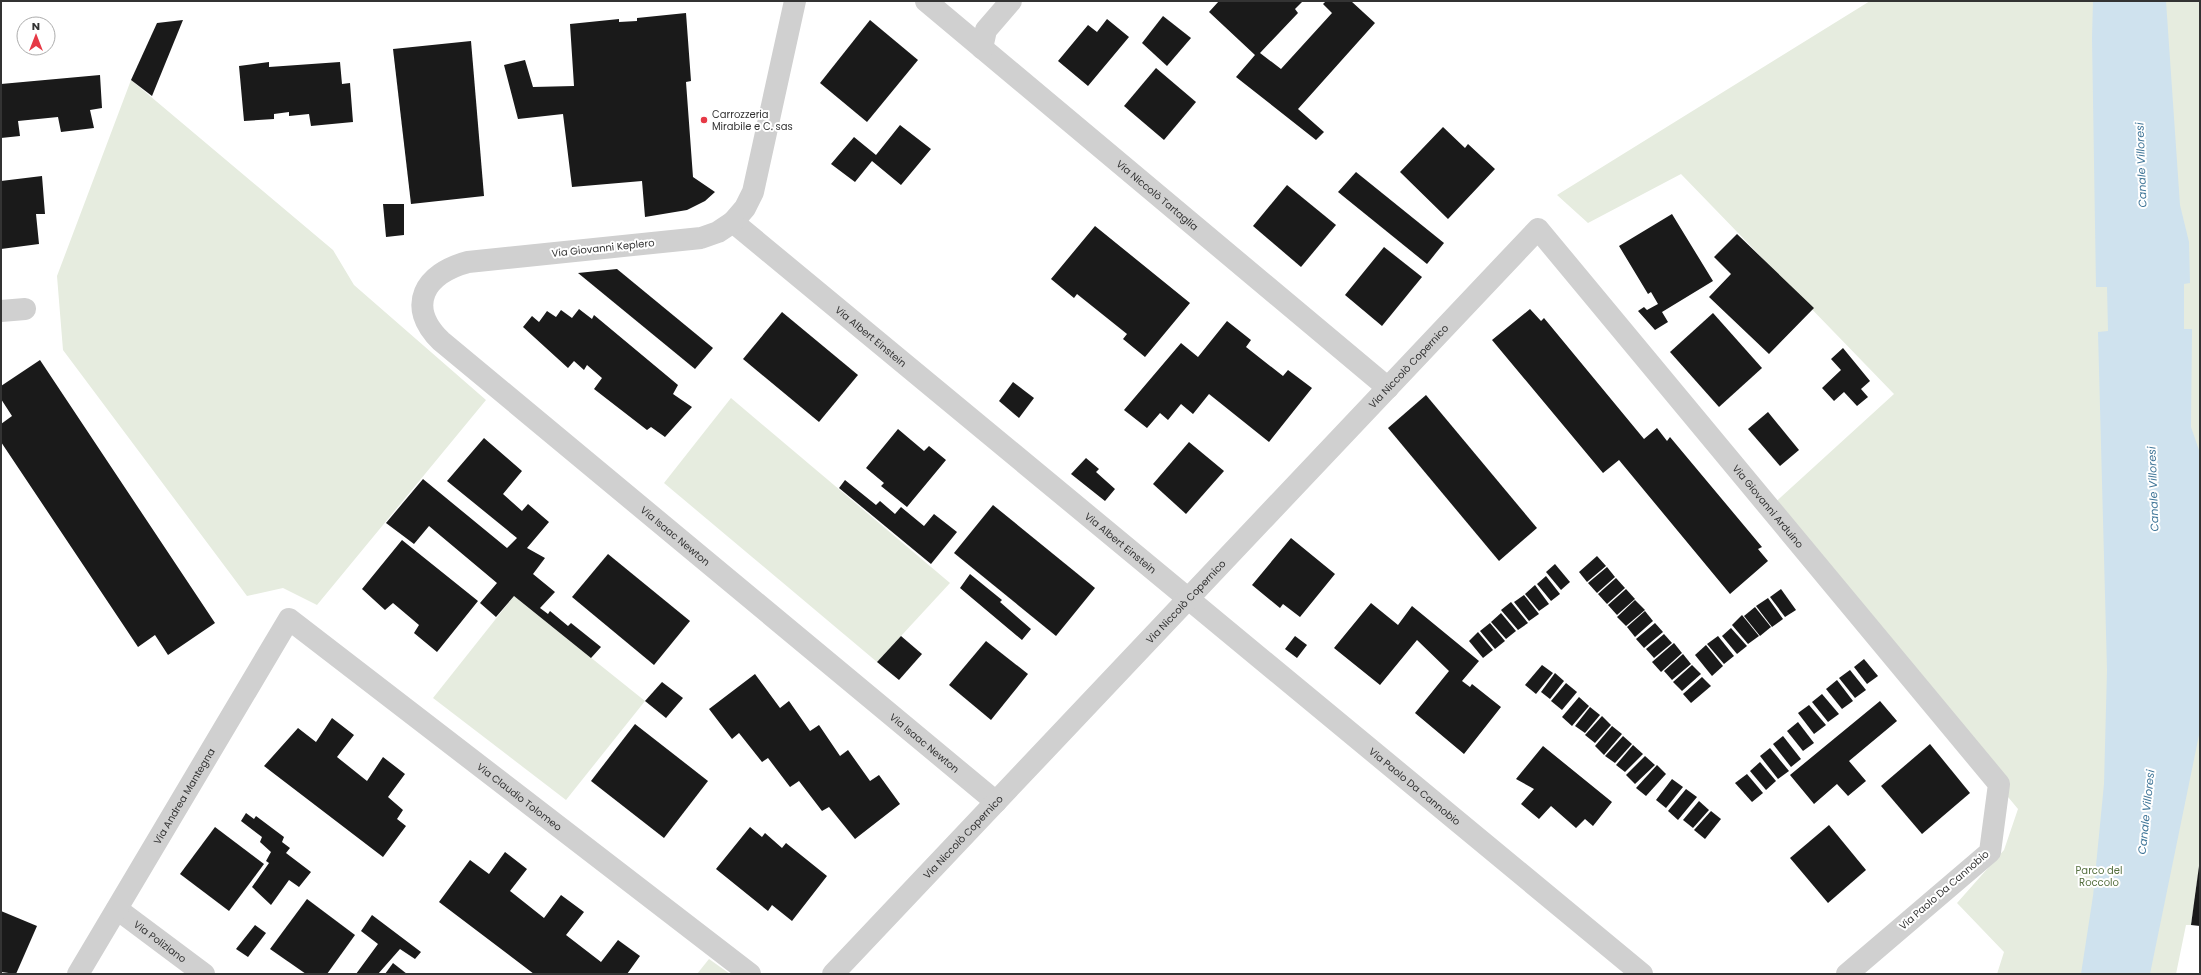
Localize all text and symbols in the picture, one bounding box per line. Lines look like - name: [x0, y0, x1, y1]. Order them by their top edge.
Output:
- north arrow: [16, 16, 56, 56]
- text: N: [32, 18, 40, 34]
- place label: Carrozzeria Mirabile e C. sas: [712, 107, 793, 134]
- marker: Carrozzeria Mirabile e C. sas: [699, 115, 709, 125]
- water label: Canale Villoresi: [2132, 122, 2150, 208]
- street label: Via Niccolò Tartaglia: [1113, 156, 1202, 234]
- street label: Via Giovanni Keplero: [551, 235, 655, 261]
- street label: Via Albert Einstein: [832, 302, 910, 370]
- street label: Via Niccolò Copernico: [1365, 321, 1452, 411]
- water label: Canale Villoresi: [2144, 446, 2162, 532]
- street label: Via Giovanni Arduino: [1729, 461, 1807, 551]
- street label: Via Isaac Newton: [637, 502, 713, 569]
- street label: Via Albert Einstein: [1082, 509, 1160, 577]
- street label: Via Niccolò Copernico: [1142, 556, 1229, 647]
- street label: Via Isaac Newton: [887, 709, 963, 776]
- street label: Via Paolo Da Cannobio: [1366, 744, 1464, 829]
- street label: Via Andrea Mantegna: [149, 745, 218, 847]
- street label: Via Claudio Tolomeo: [474, 759, 565, 834]
- water label: Canale Villoresi: [2134, 769, 2158, 855]
- street label: Via Niccolò Copernico: [919, 791, 1006, 882]
- street label: Via Paolo Da Cannobio: [1896, 847, 1992, 933]
- park label: Parco del Roccolo: [2076, 863, 2122, 890]
- street label: Via Poliziano: [131, 917, 190, 966]

